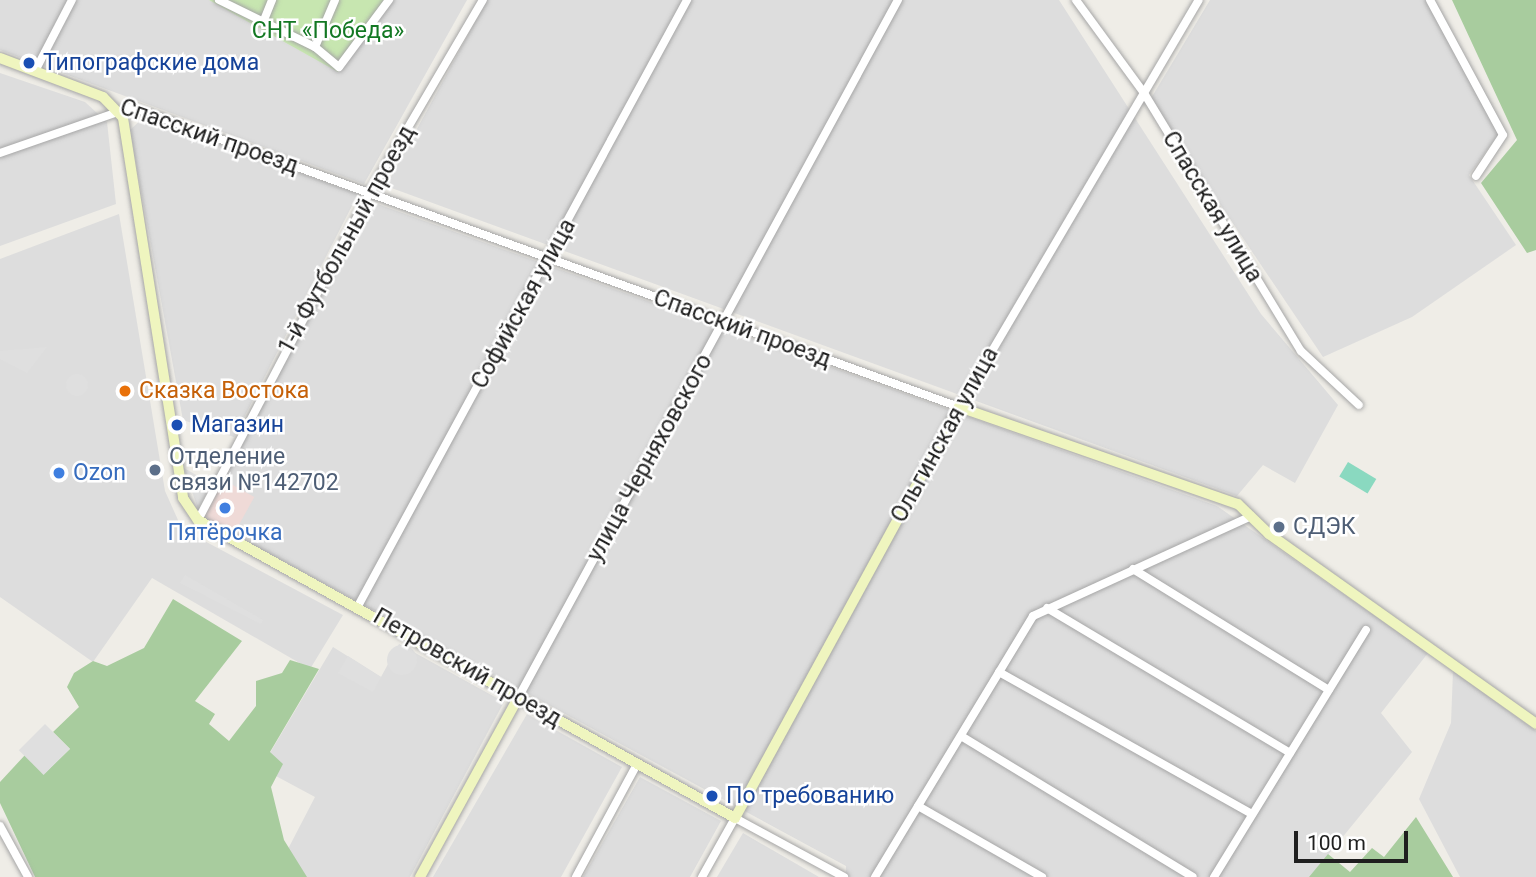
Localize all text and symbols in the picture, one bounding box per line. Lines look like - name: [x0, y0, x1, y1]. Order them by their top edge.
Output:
- park label: СНТ «Победа»: [252, 17, 404, 45]
- place label: Типографские дома: [43, 49, 259, 77]
- marker: Типографские дома: [21, 55, 37, 71]
- street label: Спасский проезд: [116, 94, 302, 180]
- street label: 1-й Футбольный проезд: [273, 121, 421, 359]
- street label: Спасская улица: [1156, 127, 1268, 287]
- street label: Софийская улица: [466, 214, 582, 394]
- street label: Спасский проезд: [650, 284, 834, 374]
- street label: Ольгинская улица: [885, 342, 1005, 528]
- street label: улица Черняховского: [581, 349, 719, 567]
- place label: Сказка Востока: [139, 377, 309, 405]
- marker: Сказка Востока: [117, 383, 133, 399]
- place label: Магазин: [191, 411, 284, 439]
- marker: Магазин: [169, 417, 185, 433]
- place label: Отделение связи №142702: [169, 443, 339, 497]
- place label: Ozon: [73, 459, 126, 487]
- marker: Отделение связи №142702: [147, 462, 163, 478]
- marker: Ozon: [51, 465, 67, 481]
- marker: Пятёрочка: [217, 500, 233, 516]
- place label: СДЭК: [1293, 513, 1356, 541]
- place label: Пятёрочка: [168, 519, 282, 547]
- marker: СДЭК: [1271, 519, 1287, 535]
- street label: Петровский проезд: [368, 603, 566, 733]
- place label: По требованию: [726, 782, 894, 810]
- marker: По требованию: [704, 788, 720, 804]
- scale bar: [1298, 818, 1412, 862]
- text: 100 m: [1307, 831, 1366, 855]

